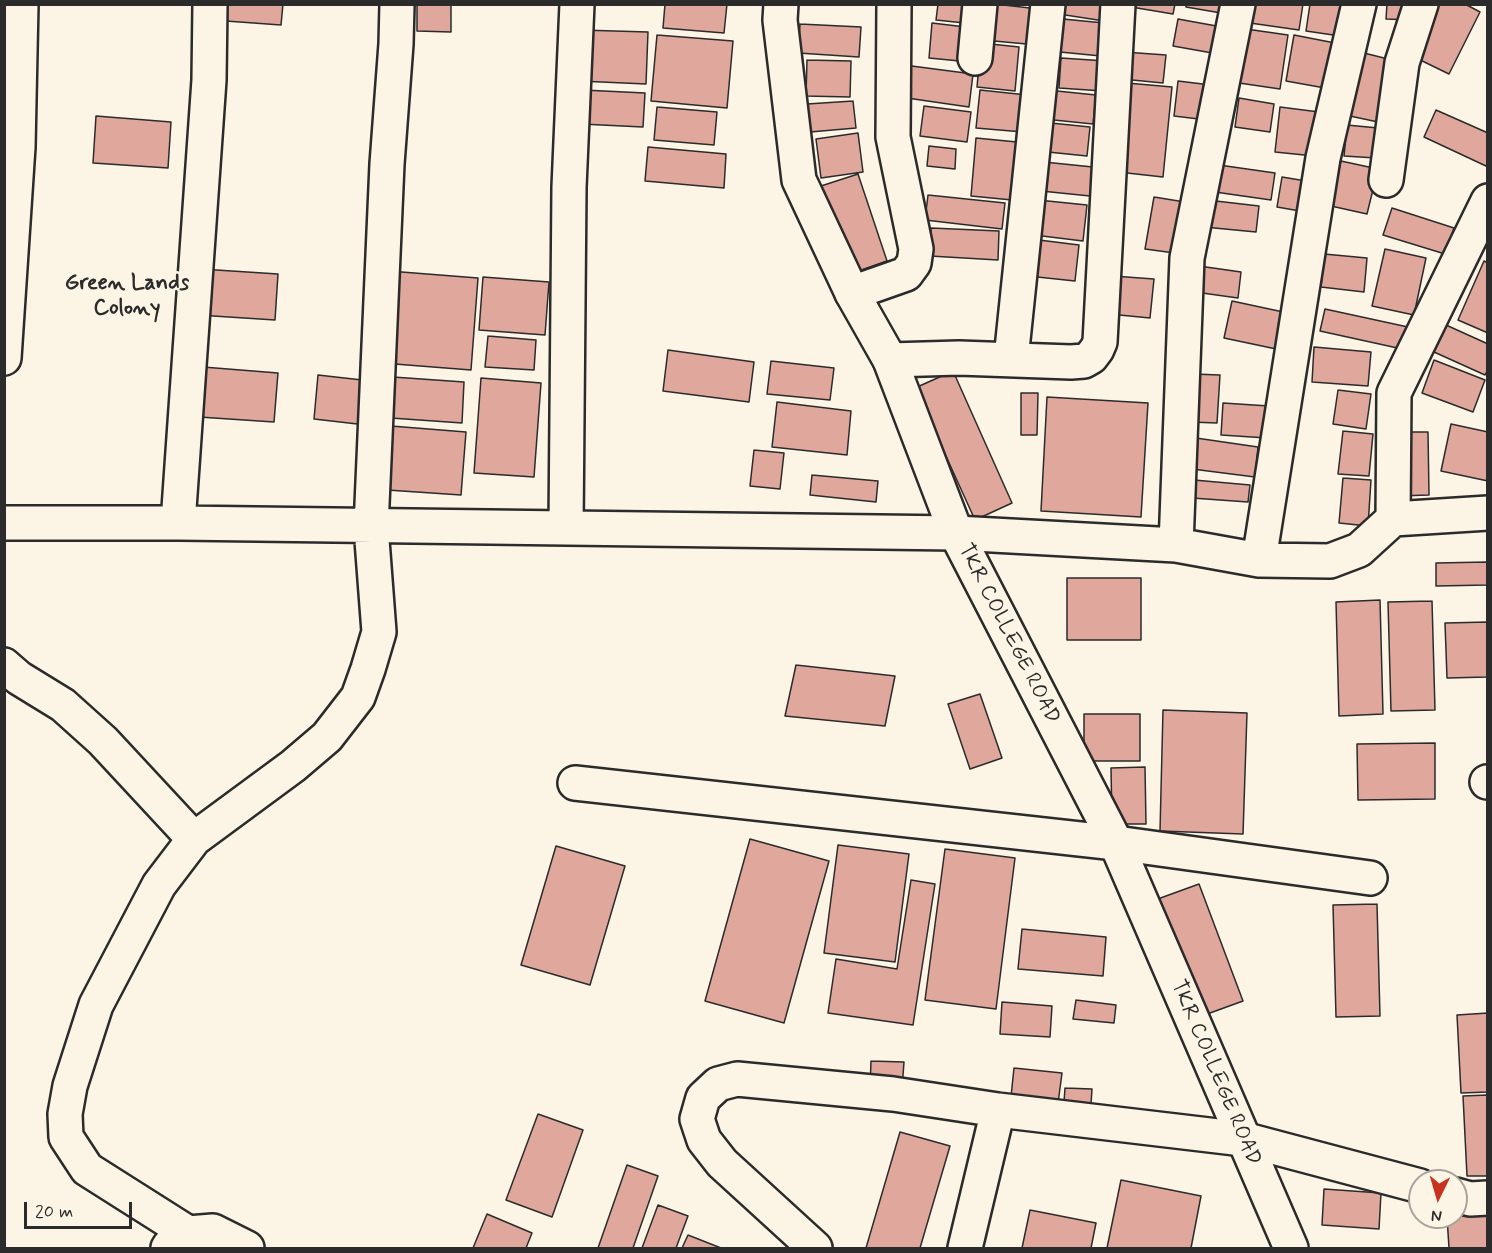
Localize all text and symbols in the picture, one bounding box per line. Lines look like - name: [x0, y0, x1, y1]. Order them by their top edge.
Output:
- district label: Green Lands Colony: [65, 271, 189, 322]
- street label: TKR COLLEGE ROAD: [952, 540, 1064, 728]
- street label: TKR COLLEGE ROAD: [1165, 977, 1265, 1169]
- north arrow: [1408, 1169, 1468, 1229]
- scale bar: [27, 1190, 135, 1228]
- text: 20 m: [35, 1200, 73, 1224]
- text: N: [1430, 1205, 1443, 1226]

